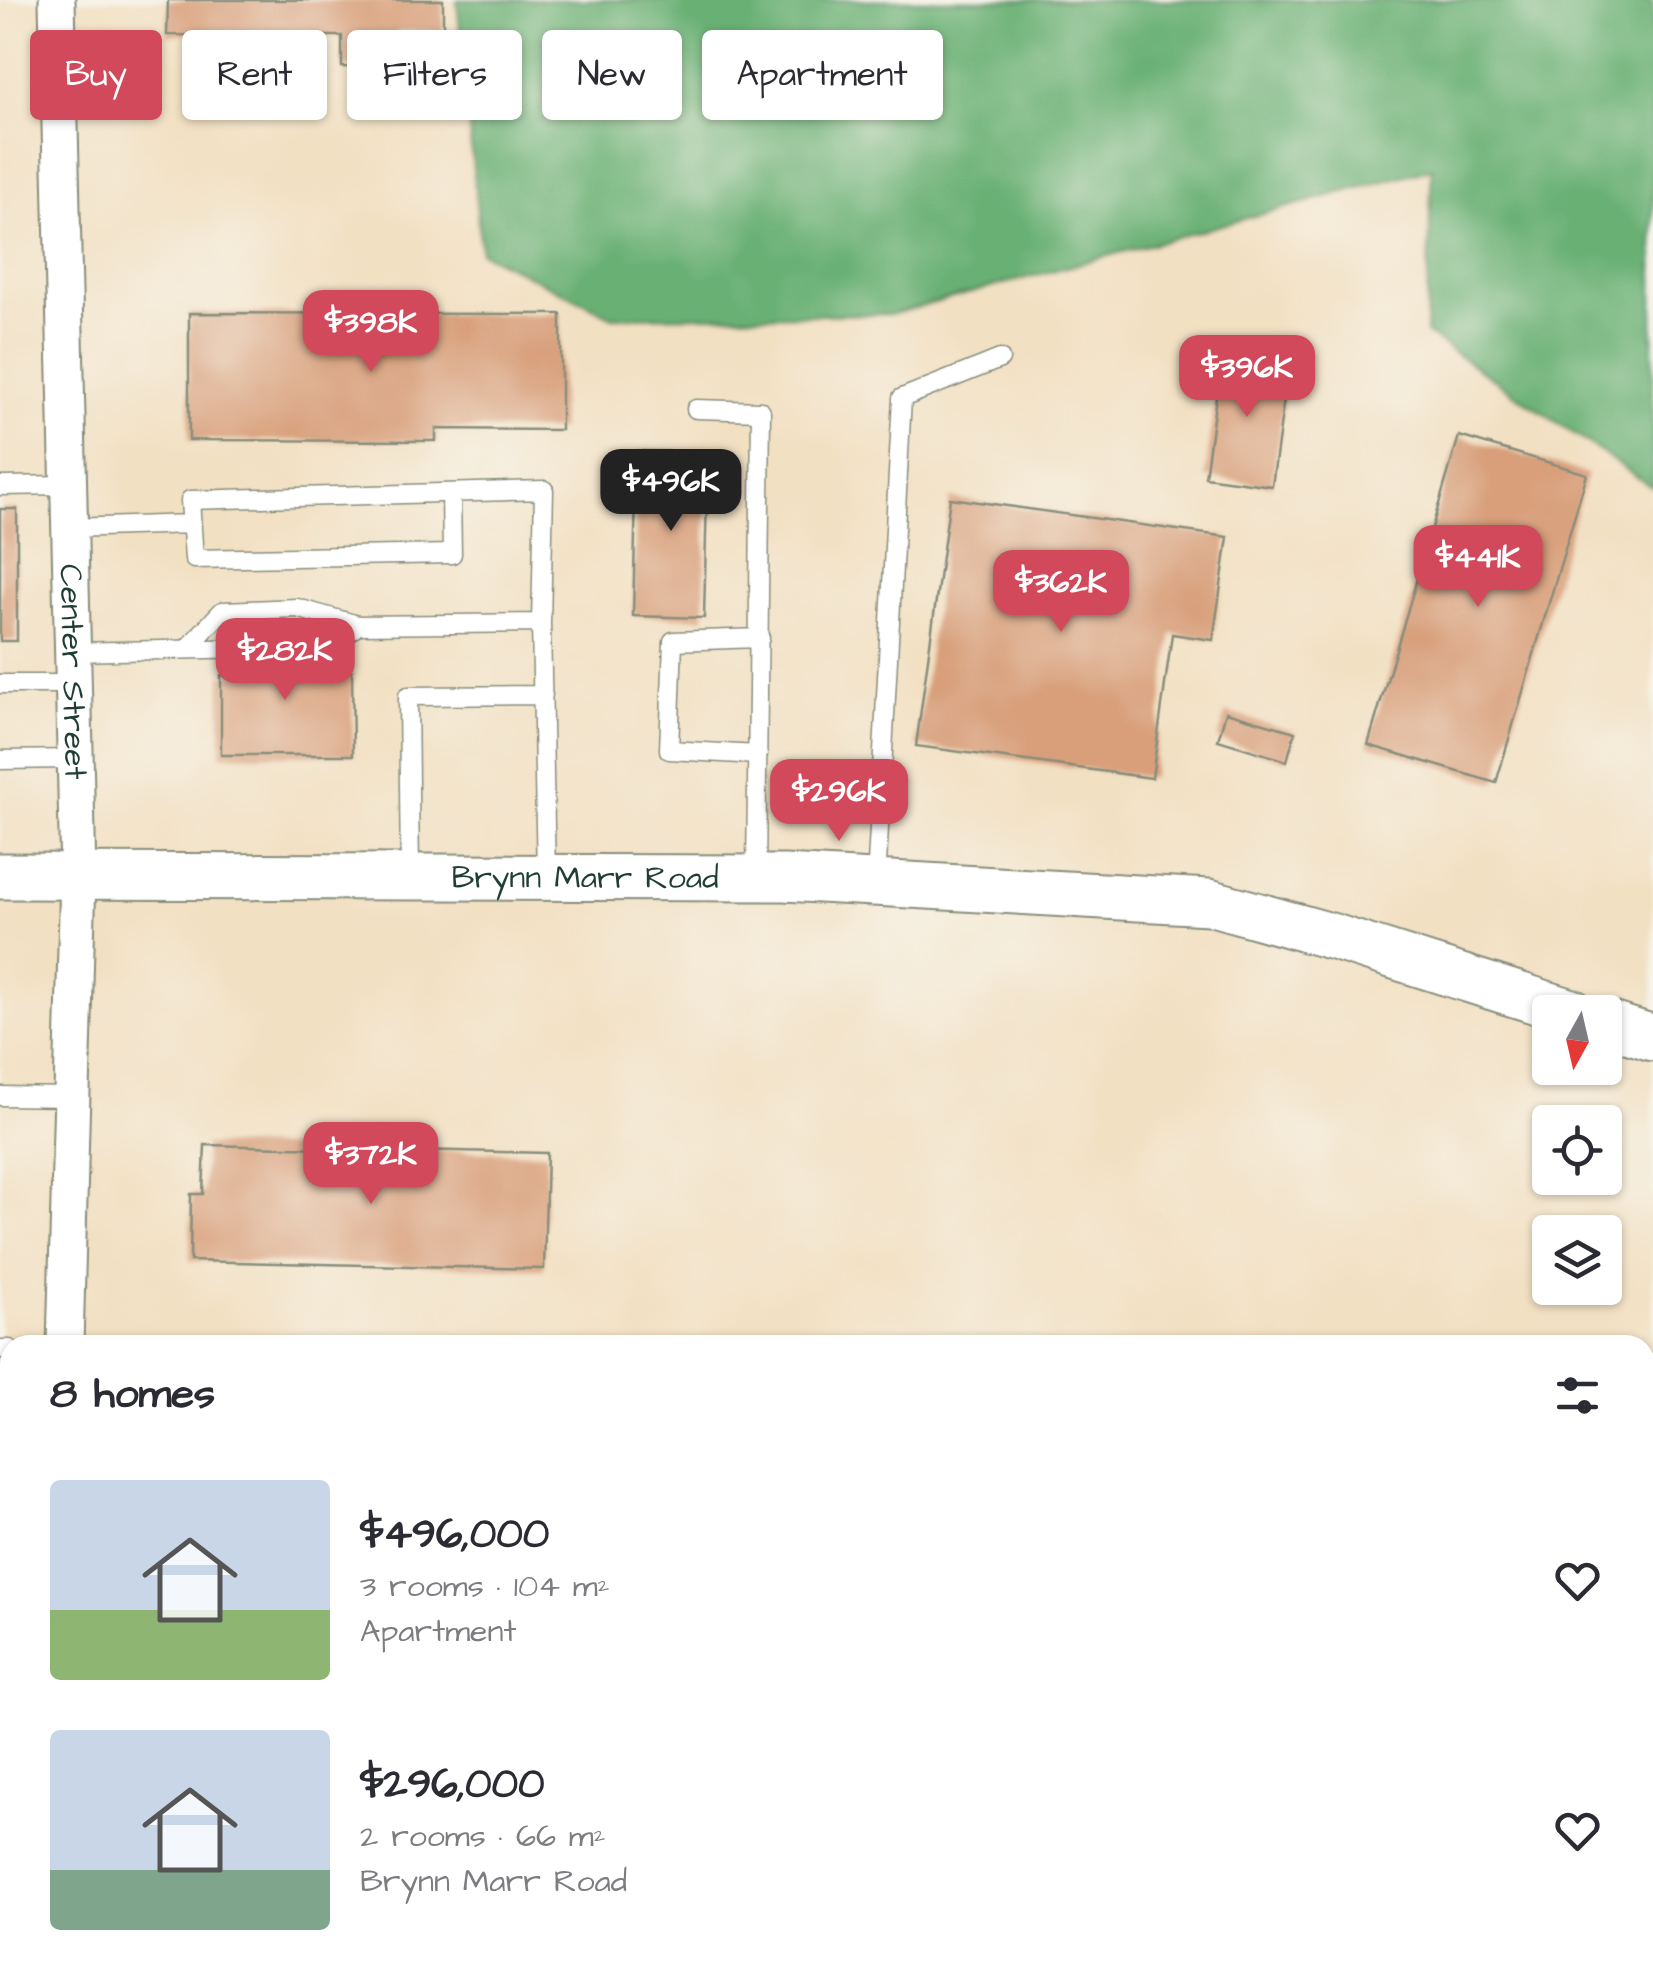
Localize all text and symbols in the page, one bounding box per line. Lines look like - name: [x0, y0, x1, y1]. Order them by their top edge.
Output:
- chip: Buy: [30, 30, 162, 120]
- chip: Rent: [182, 30, 327, 120]
- chip: Filters: [347, 30, 522, 120]
- chip: New: [542, 30, 682, 120]
- chip: Apartment: [702, 30, 943, 120]
- pin: $398K: [301, 290, 441, 375]
- text: $398K: [325, 300, 417, 345]
- pin: $396K: [1177, 335, 1317, 420]
- text: $396K: [1201, 345, 1293, 390]
- pin: $496K: [601, 449, 741, 534]
- text: $496K: [622, 459, 720, 504]
- pin: $441K: [1408, 525, 1548, 610]
- text: $441K: [1436, 535, 1520, 580]
- pin: $362K: [991, 550, 1131, 635]
- text: $362K: [1015, 560, 1107, 605]
- street label: Center Street: [48, 564, 98, 780]
- pin: $282K: [215, 618, 355, 703]
- text: $282K: [238, 628, 332, 673]
- pin: $296K: [769, 759, 909, 844]
- text: $296K: [792, 769, 886, 814]
- street label: Brynn Marr Road: [451, 855, 719, 900]
- north arrow: [1532, 995, 1622, 1085]
- map controls: [1532, 995, 1622, 1305]
- button: locate: [1532, 1105, 1622, 1195]
- pin: $372K: [301, 1122, 441, 1207]
- text: $372K: [325, 1132, 417, 1177]
- button: layers: [1532, 1215, 1622, 1305]
- text: 8 homes: [50, 1366, 215, 1424]
- icon: filters: [1550, 1368, 1605, 1423]
- text: $496,000: [360, 1506, 549, 1564]
- icon: home: [130, 1520, 250, 1640]
- icon: heart: [1550, 1553, 1605, 1608]
- text: 3 rooms · 104 m²: [360, 1564, 610, 1609]
- text: Apartment: [360, 1609, 516, 1654]
- text: $296,000: [360, 1756, 545, 1814]
- icon: home: [130, 1770, 250, 1890]
- icon: heart: [1550, 1803, 1605, 1858]
- text: 2 rooms · 66 m²: [360, 1814, 606, 1859]
- text: Brynn Marr Road: [360, 1859, 627, 1904]

